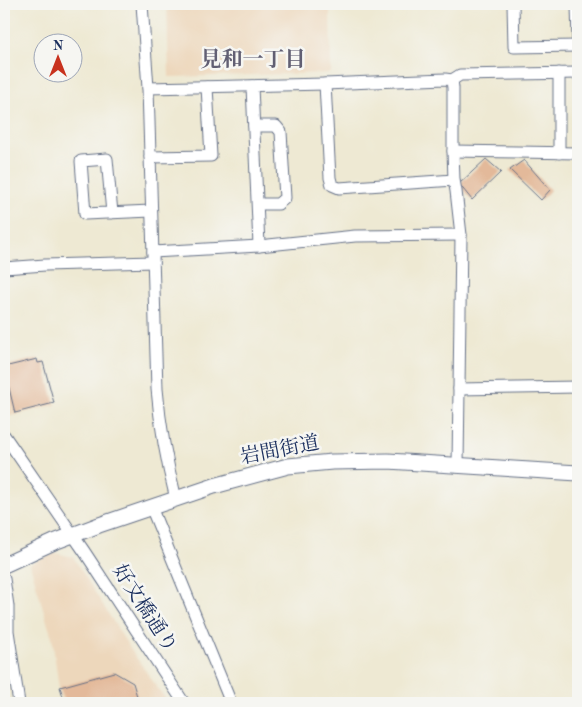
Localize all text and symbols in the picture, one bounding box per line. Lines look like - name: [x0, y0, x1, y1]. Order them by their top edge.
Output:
- north arrow: [32, 32, 82, 82]
- text: N: [53, 39, 64, 53]
- district label: 見和一丁目: [201, 48, 306, 71]
- street label: 岩間街道: [238, 432, 321, 468]
- street label: 好文橋通り: [108, 561, 181, 656]

